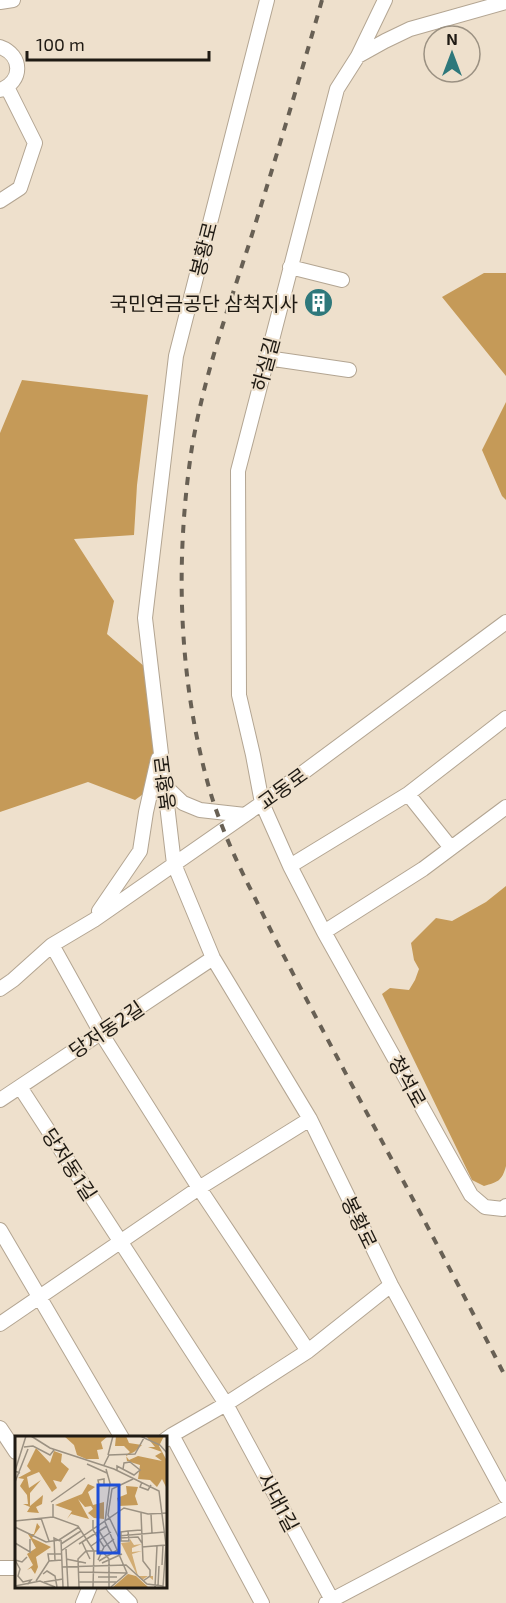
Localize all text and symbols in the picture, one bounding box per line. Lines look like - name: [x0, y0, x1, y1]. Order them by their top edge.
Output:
- scale bar: [27, 24, 208, 62]
- north arrow: [422, 24, 482, 84]
- text: N: [446, 29, 458, 48]
- text: 100 m: [36, 33, 85, 55]
- street label: 봉황로: [185, 219, 221, 279]
- building icon: 국민연금공단 삼척지사: [303, 287, 335, 319]
- place label: 국민연금공단 삼척지사: [110, 291, 298, 315]
- street label: 하실길: [246, 334, 284, 394]
- street label: 봉황로: [149, 754, 179, 812]
- street label: 교동로: [253, 762, 311, 814]
- street label: 당저동2길: [64, 995, 148, 1063]
- street label: 청석로: [384, 1051, 432, 1111]
- street label: 당저동1길: [38, 1123, 102, 1205]
- street label: 봉황로: [337, 1192, 383, 1252]
- inset map: [15, 1436, 166, 1588]
- street label: 사대1길: [254, 1468, 304, 1536]

